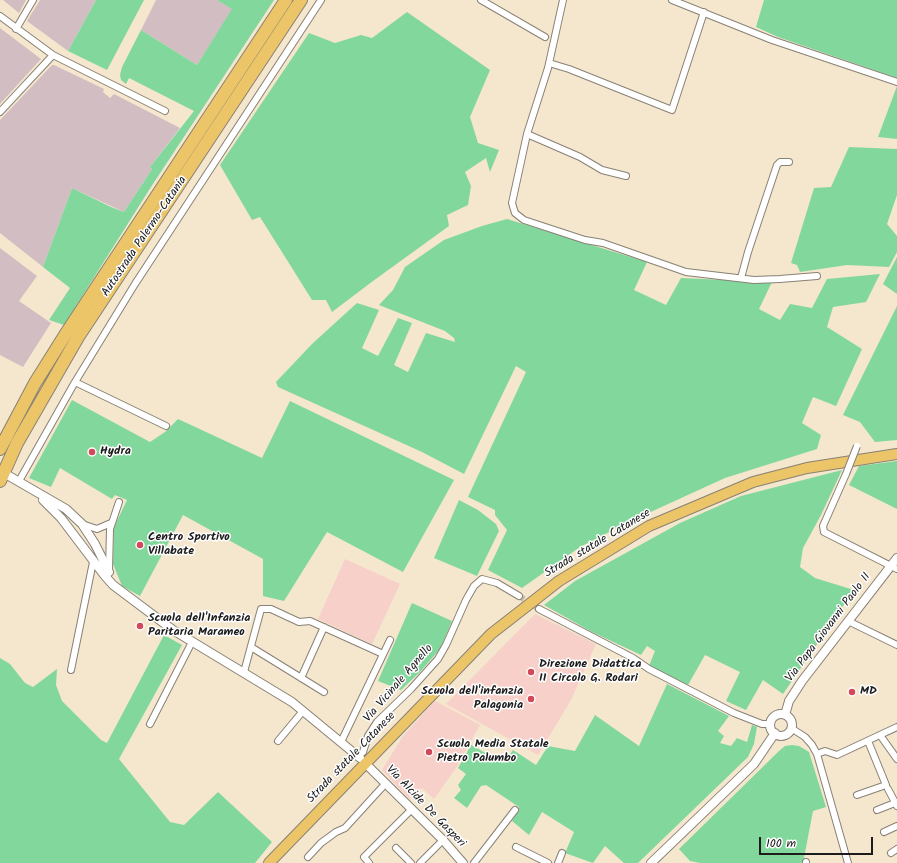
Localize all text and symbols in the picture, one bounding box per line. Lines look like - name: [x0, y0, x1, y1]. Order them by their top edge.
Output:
- street label: Autostrada Palermo-Catania: [99, 174, 191, 300]
- place label: Hydra: [100, 445, 131, 459]
- marker: Hydra: [87, 447, 97, 457]
- street label: Strada statale Catanese: [542, 507, 654, 581]
- place label: Centro Sportivo Villabate: [148, 531, 230, 559]
- marker: Centro Sportivo Villabate: [135, 540, 145, 550]
- street label: Via Papa Giovanni Paolo II: [783, 571, 875, 685]
- place label: Scuola dell'Infanzia Paritaria Marameo: [148, 612, 250, 640]
- marker: Scuola dell'Infanzia Paritaria Marameo: [135, 621, 145, 631]
- street label: Via Vicinale Agnello: [361, 642, 437, 726]
- place label: Direzione Didattica II Circolo G. Rodari: [539, 658, 641, 686]
- marker: Direzione Didattica II Circolo G. Rodari: [526, 667, 536, 677]
- place label: Scuola dell'infanzia Palagonia: [421, 685, 523, 713]
- place label: MD: [860, 685, 877, 699]
- marker: MD: [847, 687, 857, 697]
- marker: Scuola dell'infanzia Palagonia: [526, 694, 536, 704]
- street label: Strada statale Catanese: [305, 709, 399, 807]
- place label: Scuola Media Statale Pietro Palumbo: [437, 738, 549, 766]
- marker: Scuola Media Statale Pietro Palumbo: [424, 747, 434, 757]
- street label: Via Alcide De Gasperi: [382, 763, 468, 851]
- scale bar: [761, 829, 875, 855]
- text: 100 m: [766, 834, 796, 853]

